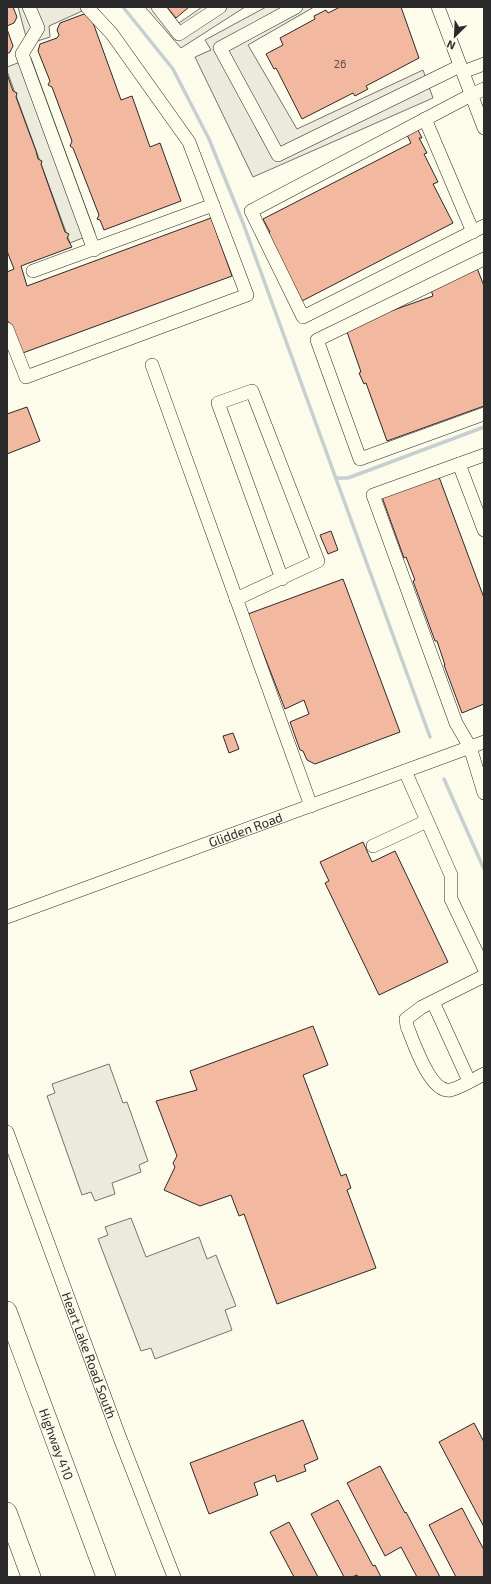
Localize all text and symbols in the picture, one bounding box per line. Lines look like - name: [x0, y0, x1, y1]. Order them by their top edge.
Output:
- north arrow: [435, 16, 475, 56]
- text: N: [444, 38, 457, 53]
- house number: 26: [334, 57, 346, 70]
- street label: Glidden Road: [206, 809, 285, 850]
- street label: Heart Lake Road South: [59, 1290, 120, 1421]
- street label: Highway 410: [36, 1406, 77, 1482]

